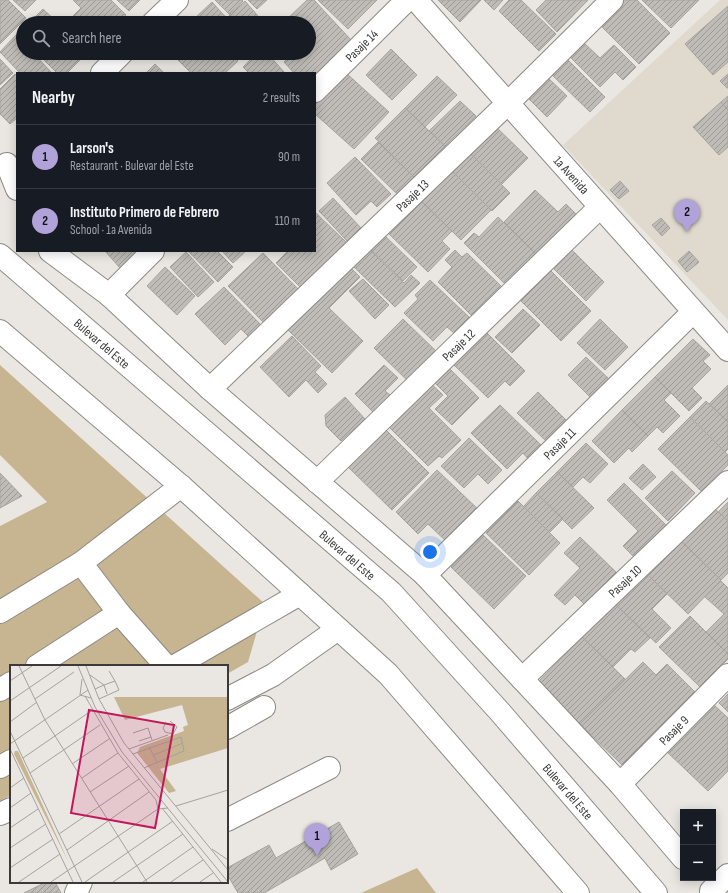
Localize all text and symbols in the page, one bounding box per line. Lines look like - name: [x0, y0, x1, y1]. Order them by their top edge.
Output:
- search box: [16, 16, 316, 60]
- street label: Pasaje 14: [342, 26, 382, 66]
- icon: search: [30, 27, 52, 49]
- text: Search here: [62, 29, 122, 48]
- text: Nearby: [32, 88, 75, 108]
- text: 2 results: [263, 90, 300, 106]
- text: Larson's: [70, 139, 114, 158]
- text: 1: [42, 149, 48, 165]
- text: 90 m: [278, 149, 300, 165]
- street label: 1a Avenida: [550, 153, 592, 198]
- text: Restaurant · Bulevar del Este: [70, 158, 194, 174]
- street label: Pasaje 13: [393, 176, 433, 215]
- pin: 2: [674, 199, 700, 232]
- text: Instituto Primero de Febrero: [70, 203, 219, 222]
- text: 2: [42, 213, 48, 229]
- text: 110 m: [275, 213, 300, 229]
- text: School · 1a Avenida: [70, 222, 152, 238]
- street label: Bulevar del Este: [70, 315, 133, 372]
- street label: Pasaje 12: [439, 326, 479, 365]
- street label: Pasaje 11: [540, 424, 580, 463]
- street label: Bulevar del Este: [316, 527, 378, 584]
- your location: [420, 542, 440, 562]
- street label: Pasaje 10: [605, 562, 645, 601]
- inset map: [10, 665, 228, 883]
- street label: Pasaje 9: [656, 712, 693, 749]
- street label: Bulevar del Este: [539, 761, 596, 823]
- map controls: [680, 809, 716, 881]
- button: +: [680, 809, 716, 845]
- pin: 1: [304, 823, 330, 856]
- button: −: [680, 845, 716, 881]

